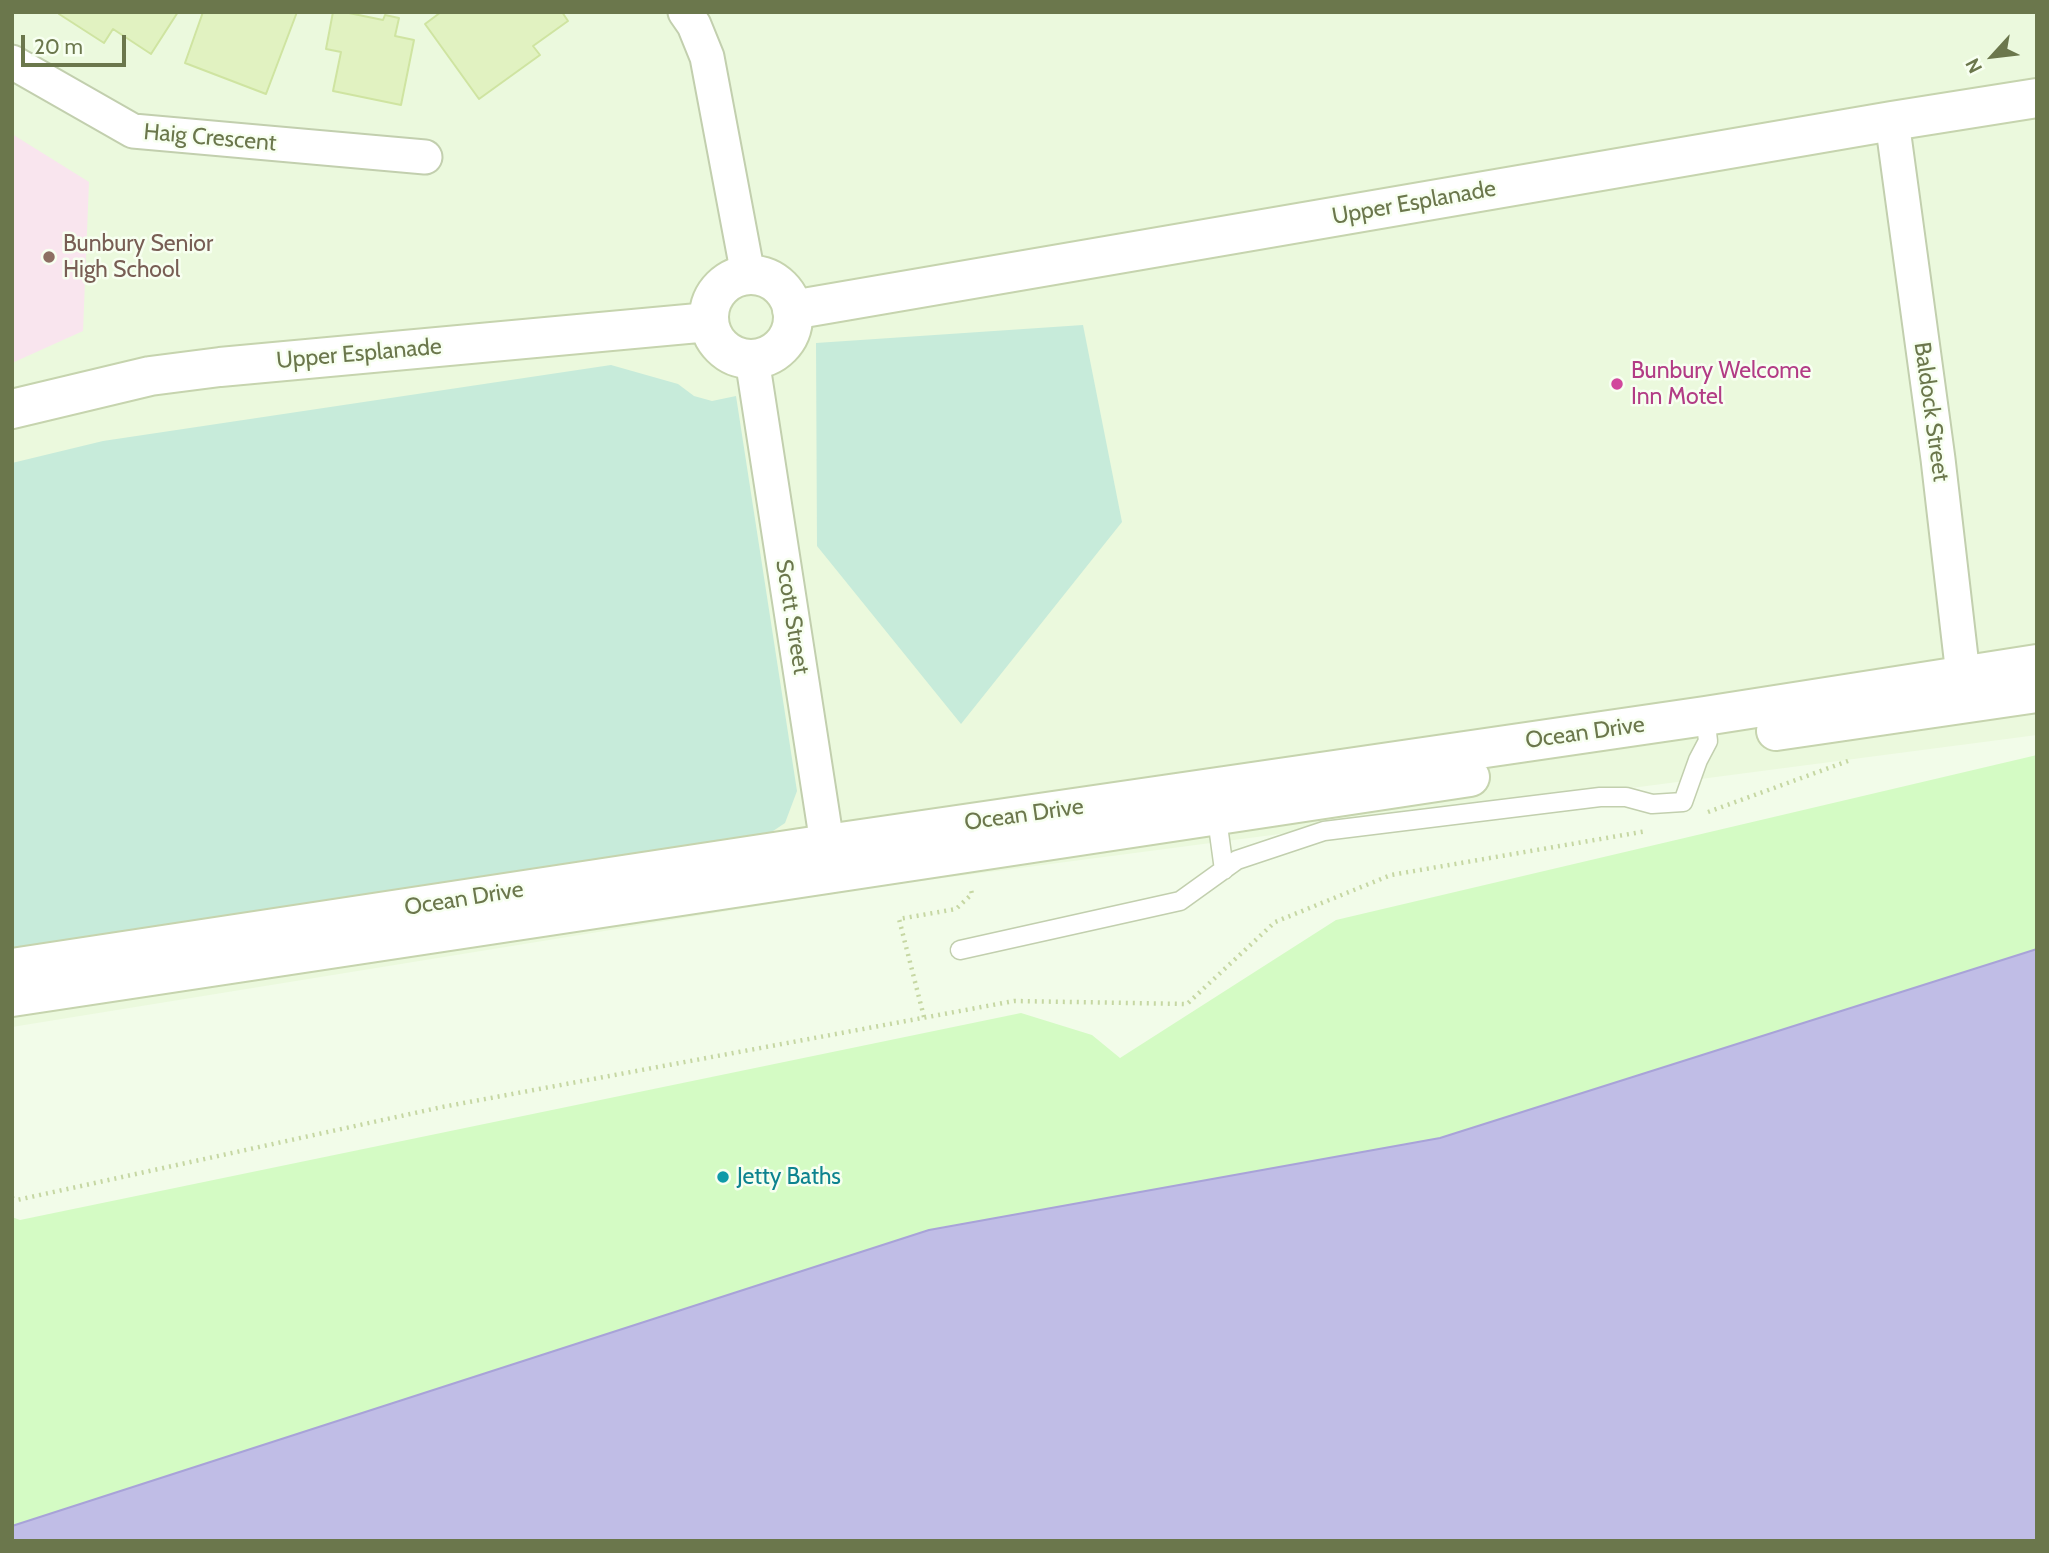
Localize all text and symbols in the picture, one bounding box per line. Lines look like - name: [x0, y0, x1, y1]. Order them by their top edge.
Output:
- scale bar: [24, 21, 130, 65]
- north arrow: [1958, 21, 2028, 91]
- text: 20 m: [34, 34, 83, 59]
- text: N: [1961, 55, 1987, 77]
- street label: Haig Crescent: [142, 118, 278, 158]
- street label: Upper Esplanade: [1330, 175, 1498, 231]
- place label: Bunbury Senior High School: [63, 230, 213, 284]
- marker: Bunbury Senior High School: [41, 249, 57, 265]
- street label: Upper Esplanade: [275, 333, 443, 375]
- street label: Baldock Street: [1908, 340, 1954, 484]
- place label: Bunbury Welcome Inn Motel: [1631, 357, 1811, 411]
- marker: Bunbury Welcome Inn Motel: [1609, 376, 1625, 392]
- street label: Scott Street: [769, 558, 815, 676]
- street label: Ocean Drive: [1524, 711, 1646, 755]
- street label: Ocean Drive: [963, 793, 1085, 837]
- street label: Ocean Drive: [402, 876, 526, 922]
- place label: Jetty Baths: [737, 1163, 841, 1191]
- marker: Jetty Baths: [715, 1169, 731, 1185]

